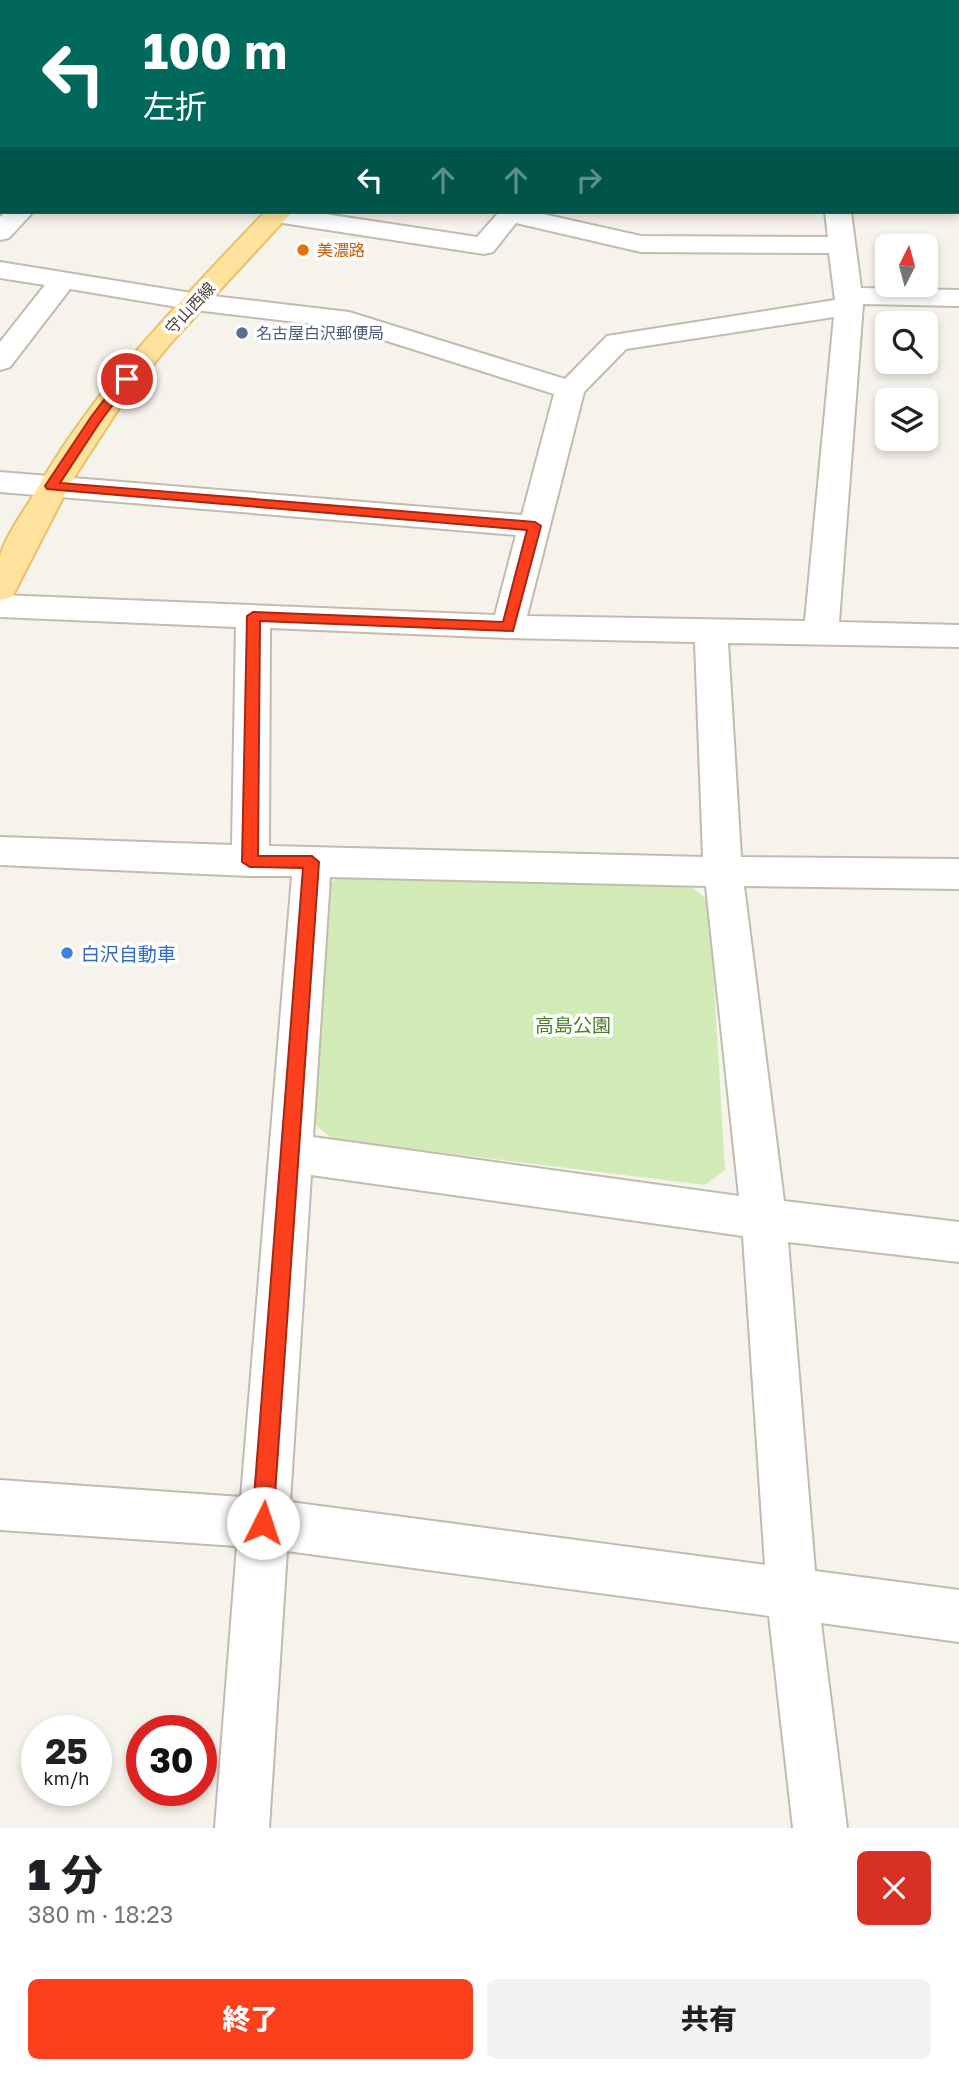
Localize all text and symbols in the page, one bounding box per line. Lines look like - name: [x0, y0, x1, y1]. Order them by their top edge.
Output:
- text: 100 m: [143, 21, 287, 80]
- icon: left: [28, 28, 119, 119]
- text: 左折: [143, 87, 207, 125]
- icon: left: [351, 161, 389, 199]
- icon: ahead: [424, 161, 462, 199]
- icon: ahead: [497, 161, 535, 199]
- icon: right: [570, 161, 608, 199]
- north arrow: [875, 234, 938, 298]
- map controls: [875, 234, 938, 451]
- place label: 美濃路: [317, 240, 365, 260]
- marker: 美濃路: [295, 242, 311, 258]
- street label: 守山西線: [161, 278, 219, 338]
- button: search: [875, 311, 938, 374]
- place label: 名古屋白沢郵便局: [256, 323, 384, 343]
- marker: 名古屋白沢郵便局: [234, 325, 250, 341]
- pin: [97, 349, 157, 409]
- icon: arrive: [108, 360, 146, 398]
- button: layers: [875, 388, 938, 451]
- place label: 白沢自動車: [81, 942, 176, 965]
- marker: 白沢自動車: [59, 945, 75, 961]
- park label: 高島公園: [535, 1013, 611, 1036]
- position arrow: [226, 1486, 300, 1560]
- speed limit sign: 30: [126, 1715, 217, 1806]
- text: 25: [45, 1730, 88, 1772]
- text: km/h: [44, 1767, 89, 1789]
- text: 1 分: [28, 1849, 103, 1899]
- button: close: [857, 1851, 931, 1925]
- text: 380 m · 18:23: [28, 1900, 173, 1928]
- button: 終了: [28, 1979, 473, 2059]
- button: 共有: [487, 1979, 931, 2059]

